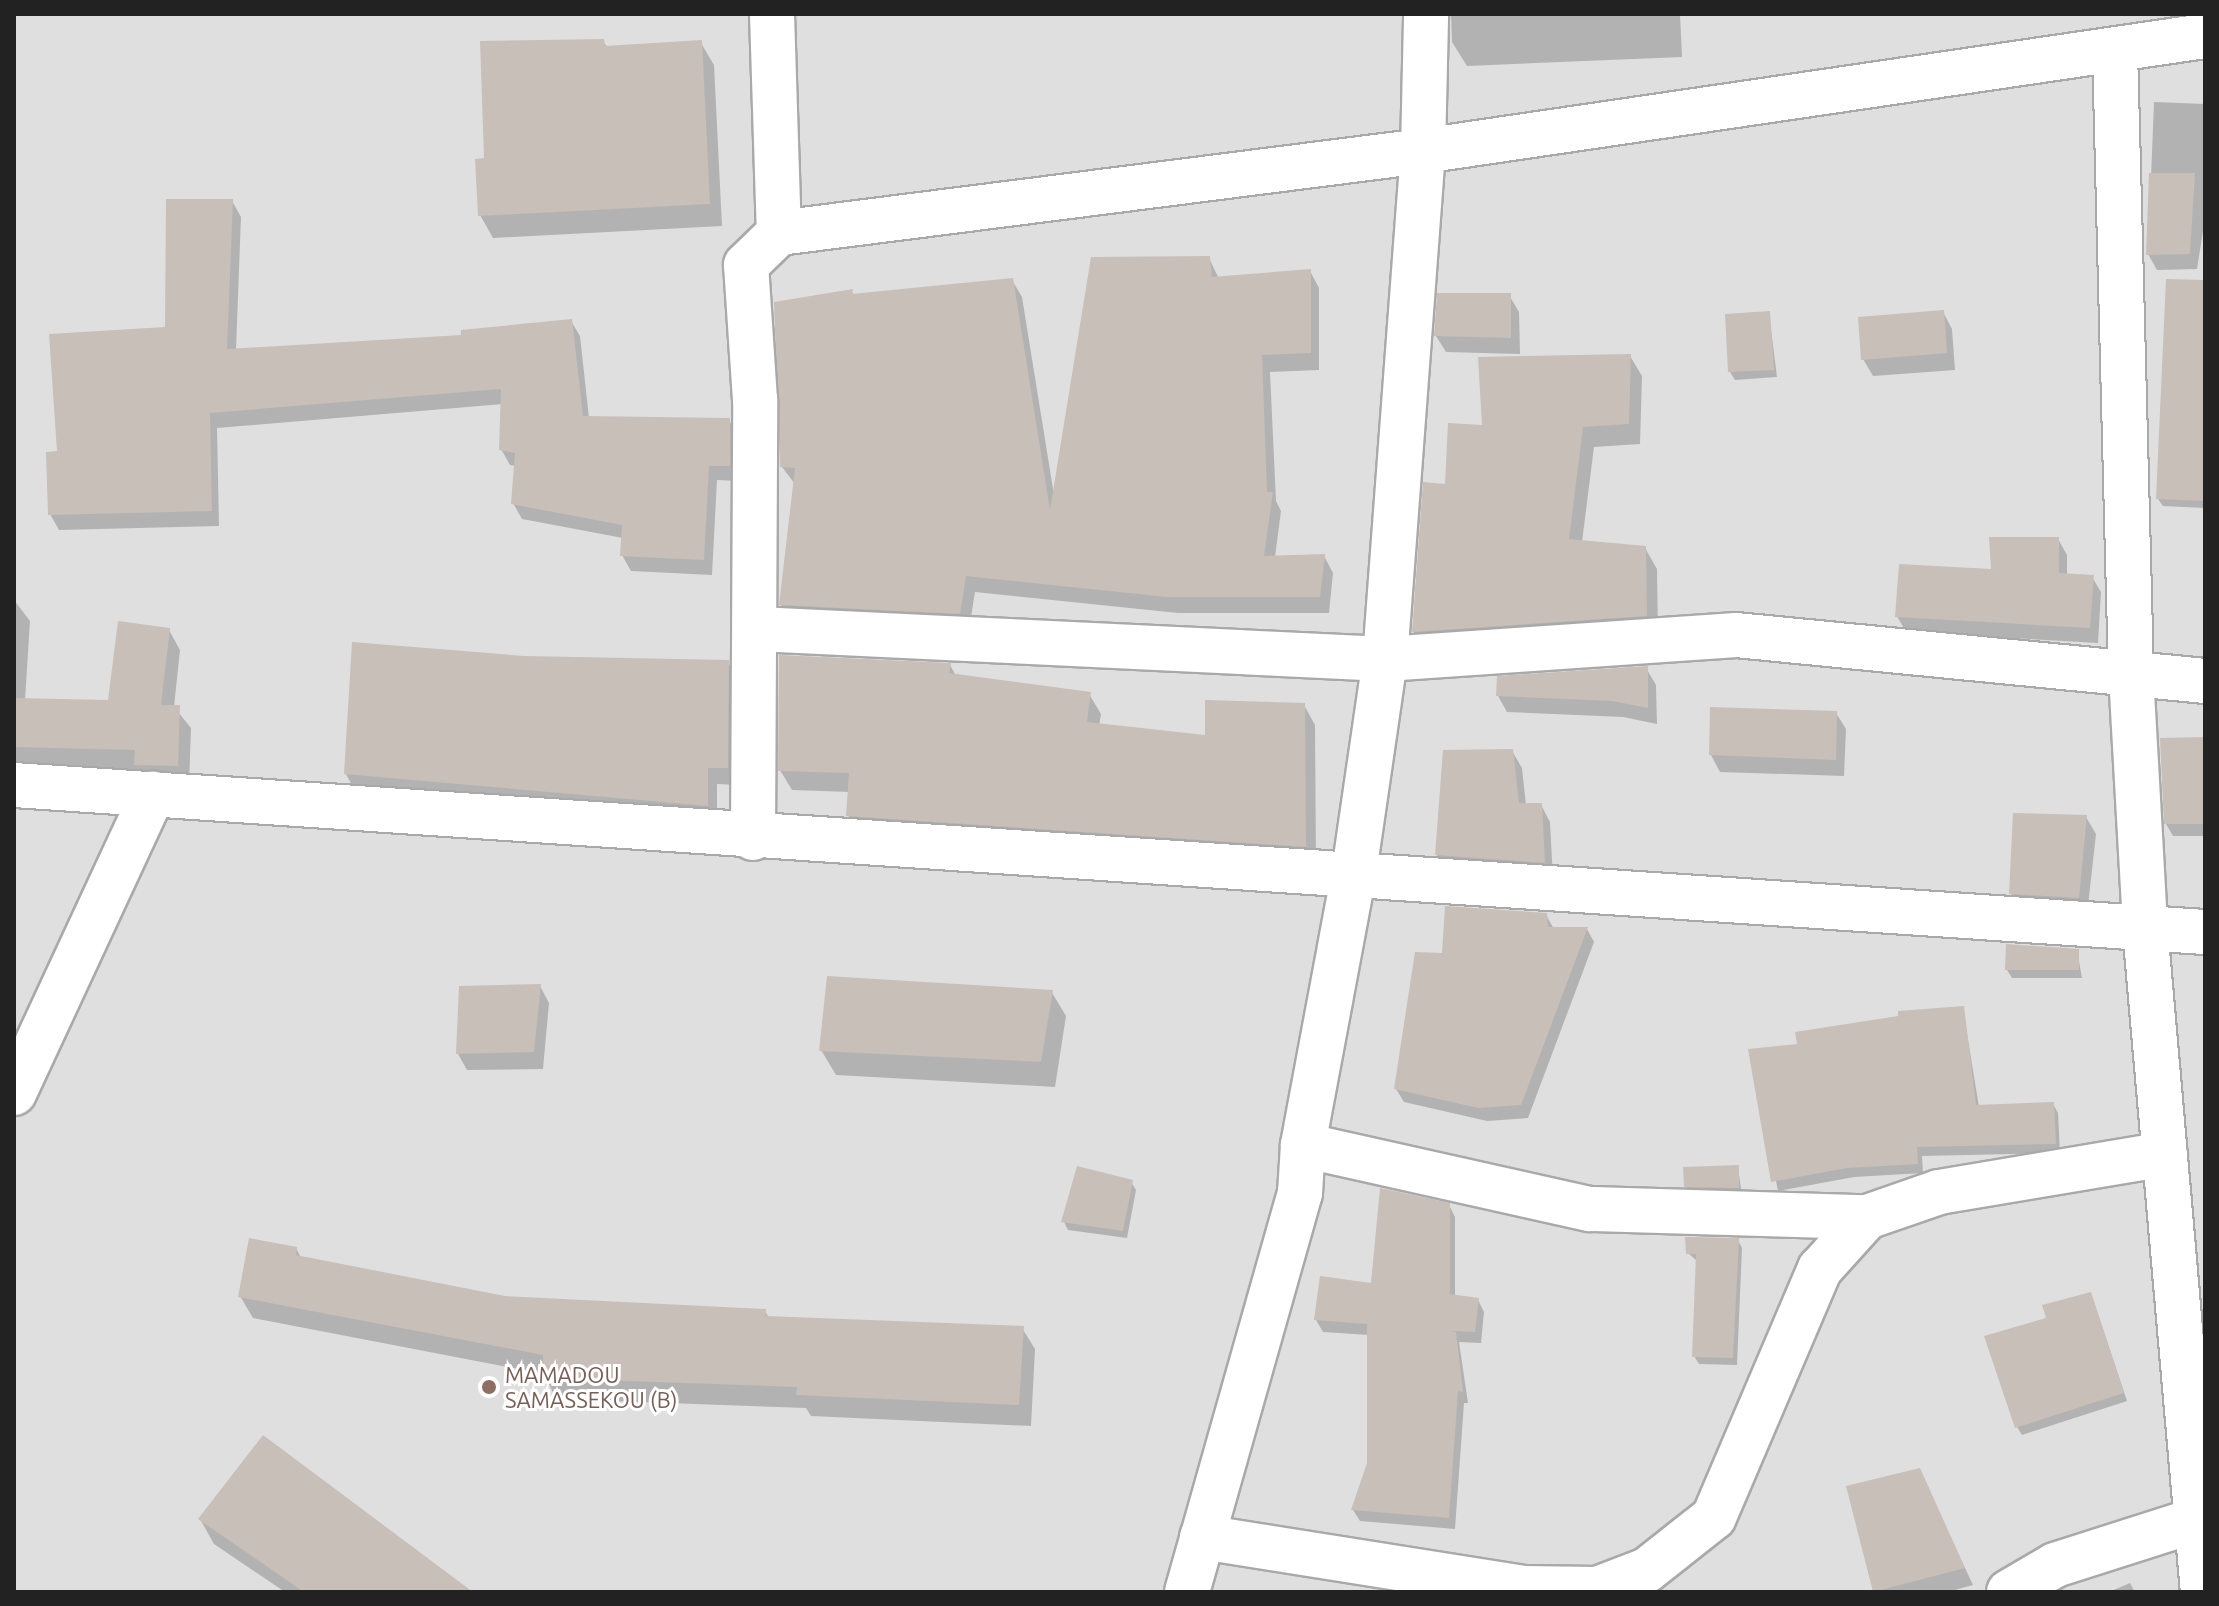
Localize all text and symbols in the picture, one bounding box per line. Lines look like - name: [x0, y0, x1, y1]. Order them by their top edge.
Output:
- place label: MAMADOU SAMASSEKOU (B): [505, 1361, 677, 1412]
- marker: MAMADOU SAMASSEKOU (B): [480, 1378, 498, 1396]

